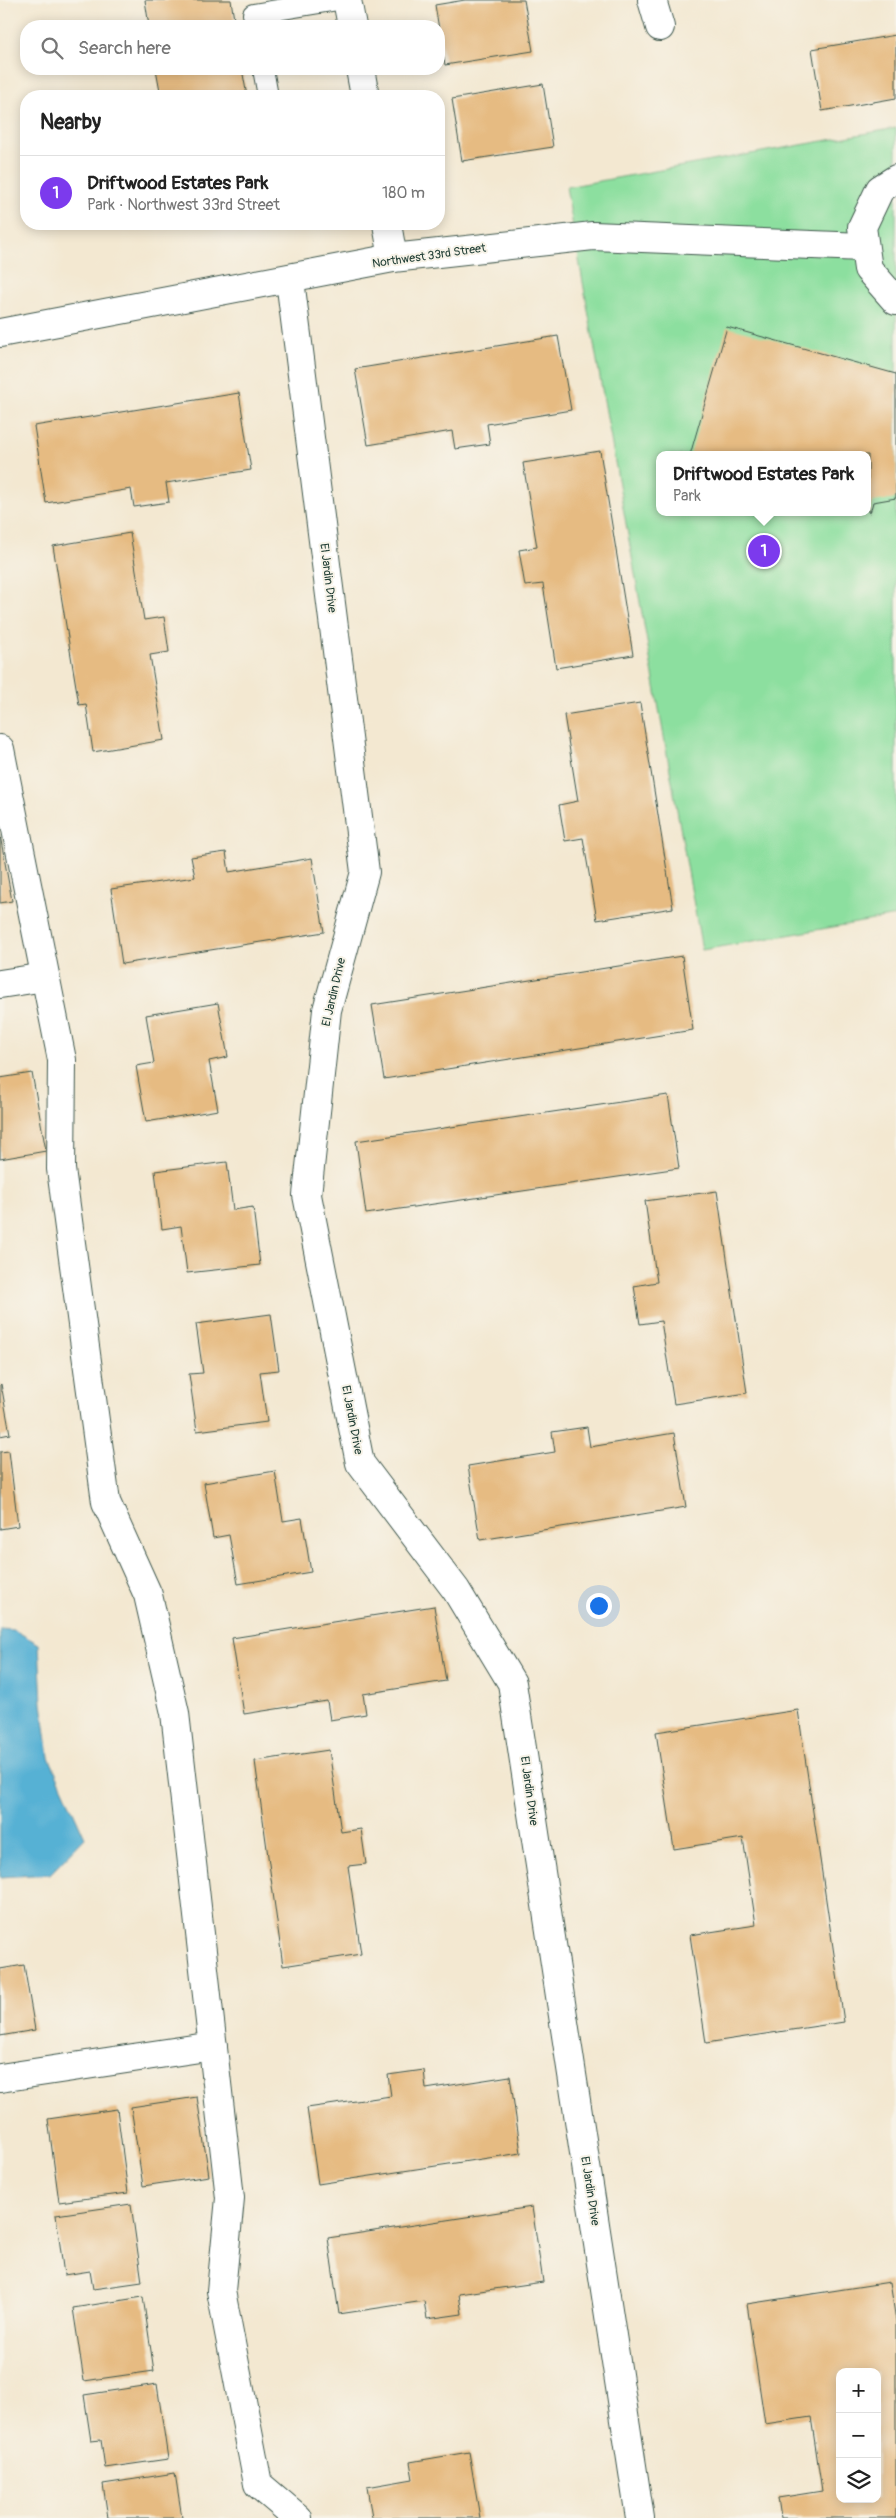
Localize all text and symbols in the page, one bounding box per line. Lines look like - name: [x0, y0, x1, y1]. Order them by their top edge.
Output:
- search box: [20, 20, 445, 75]
- icon: search: [38, 34, 66, 62]
- text: Search here: [78, 36, 171, 60]
- text: Nearby: [40, 109, 101, 136]
- text: Driftwood Estates Park: [87, 171, 268, 195]
- text: 1: [53, 183, 59, 203]
- text: 180 m: [382, 183, 425, 203]
- text: Park · Northwest 33rd Street: [87, 195, 280, 215]
- street label: Northwest 33rd Street: [371, 241, 487, 271]
- popup: [656, 451, 871, 516]
- text: Driftwood Estates Park: [673, 462, 854, 486]
- text: Park: [673, 486, 701, 506]
- pin: 1: [748, 532, 780, 570]
- street label: El Jardin Drive: [316, 542, 340, 614]
- street label: El Jardin Drive: [319, 956, 349, 1028]
- street label: El Jardin Drive: [338, 1384, 366, 1456]
- your location: [586, 1593, 612, 1619]
- street label: El Jardin Drive: [517, 1755, 541, 1827]
- street label: El Jardin Drive: [577, 2155, 603, 2227]
- map controls: [836, 2368, 881, 2503]
- button: +: [836, 2368, 881, 2413]
- button: −: [836, 2413, 881, 2458]
- button: layers: [836, 2458, 881, 2503]

